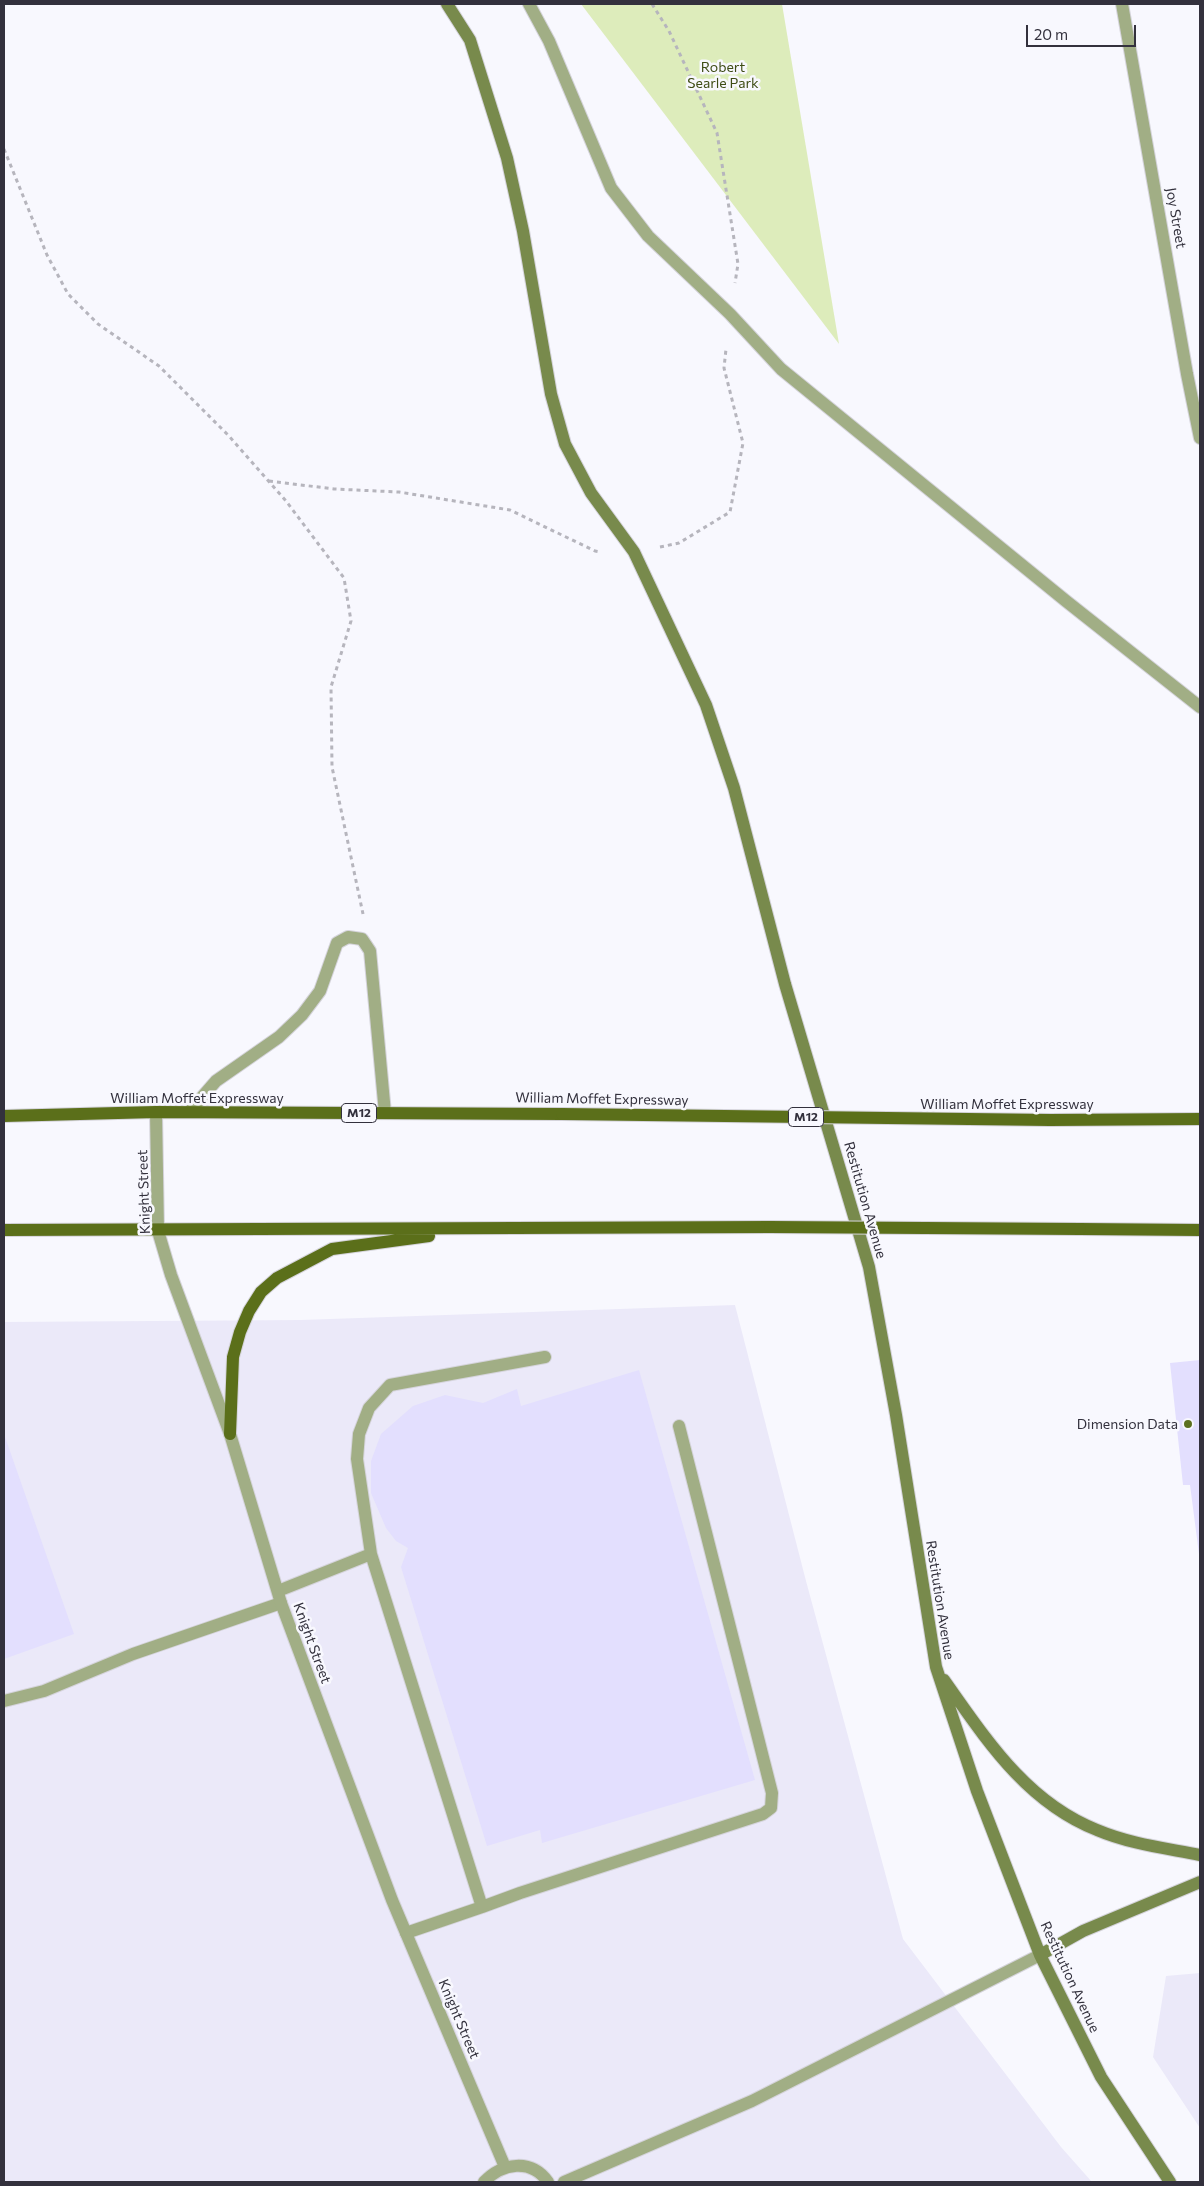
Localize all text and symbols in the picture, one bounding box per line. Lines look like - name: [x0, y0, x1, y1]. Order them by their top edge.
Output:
- scale bar: [1029, 15, 1139, 47]
- text: 20 m: [1034, 25, 1068, 43]
- park label: Robert Searle Park: [687, 59, 759, 92]
- street label: Joy Street: [1162, 186, 1190, 250]
- street label: William Moffet Expressway: [515, 1089, 689, 1109]
- street label: William Moffet Expressway: [110, 1090, 284, 1106]
- street label: William Moffet Expressway: [920, 1096, 1094, 1112]
- road number: M12: [342, 1104, 376, 1122]
- road number: M12: [788, 1108, 824, 1126]
- street label: Restitution Avenue: [840, 1140, 890, 1260]
- street label: Knight Street: [134, 1149, 154, 1235]
- place label: Dimension Data: [1077, 1416, 1178, 1432]
- marker: Dimension Data: [1182, 1418, 1194, 1430]
- street label: Restitution Avenue: [922, 1539, 958, 1661]
- street label: Knight Street: [290, 1600, 334, 1686]
- street label: Restitution Avenue: [1037, 1919, 1103, 2035]
- street label: Knight Street: [435, 1977, 483, 2061]

